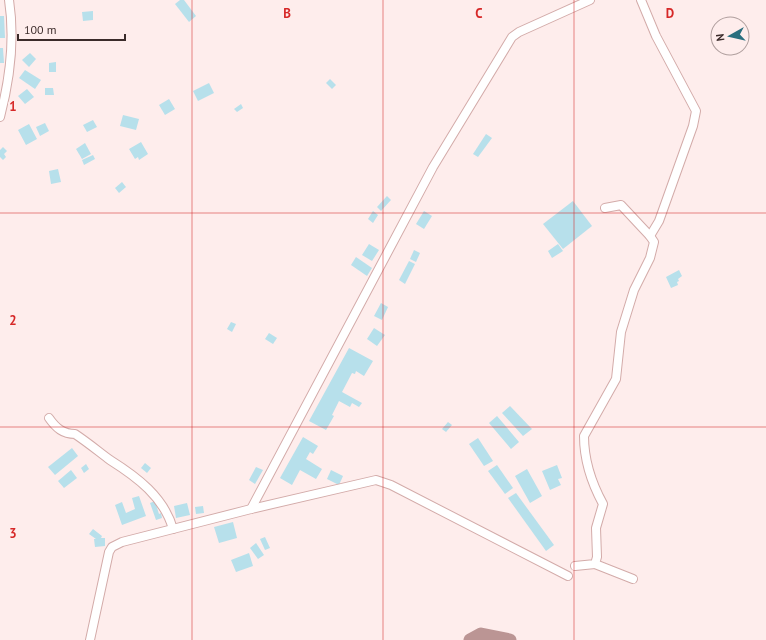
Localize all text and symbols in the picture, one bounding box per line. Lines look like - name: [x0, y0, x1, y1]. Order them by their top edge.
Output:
- text: B: [283, 5, 291, 22]
- text: C: [475, 5, 483, 22]
- text: D: [666, 5, 674, 22]
- scale bar: [18, 16, 125, 42]
- north arrow: [710, 16, 750, 56]
- text: 100 m: [24, 22, 57, 37]
- text: N: [713, 33, 728, 42]
- text: 1: [9, 98, 17, 115]
- text: 2: [9, 312, 17, 329]
- text: 3: [9, 525, 17, 542]

